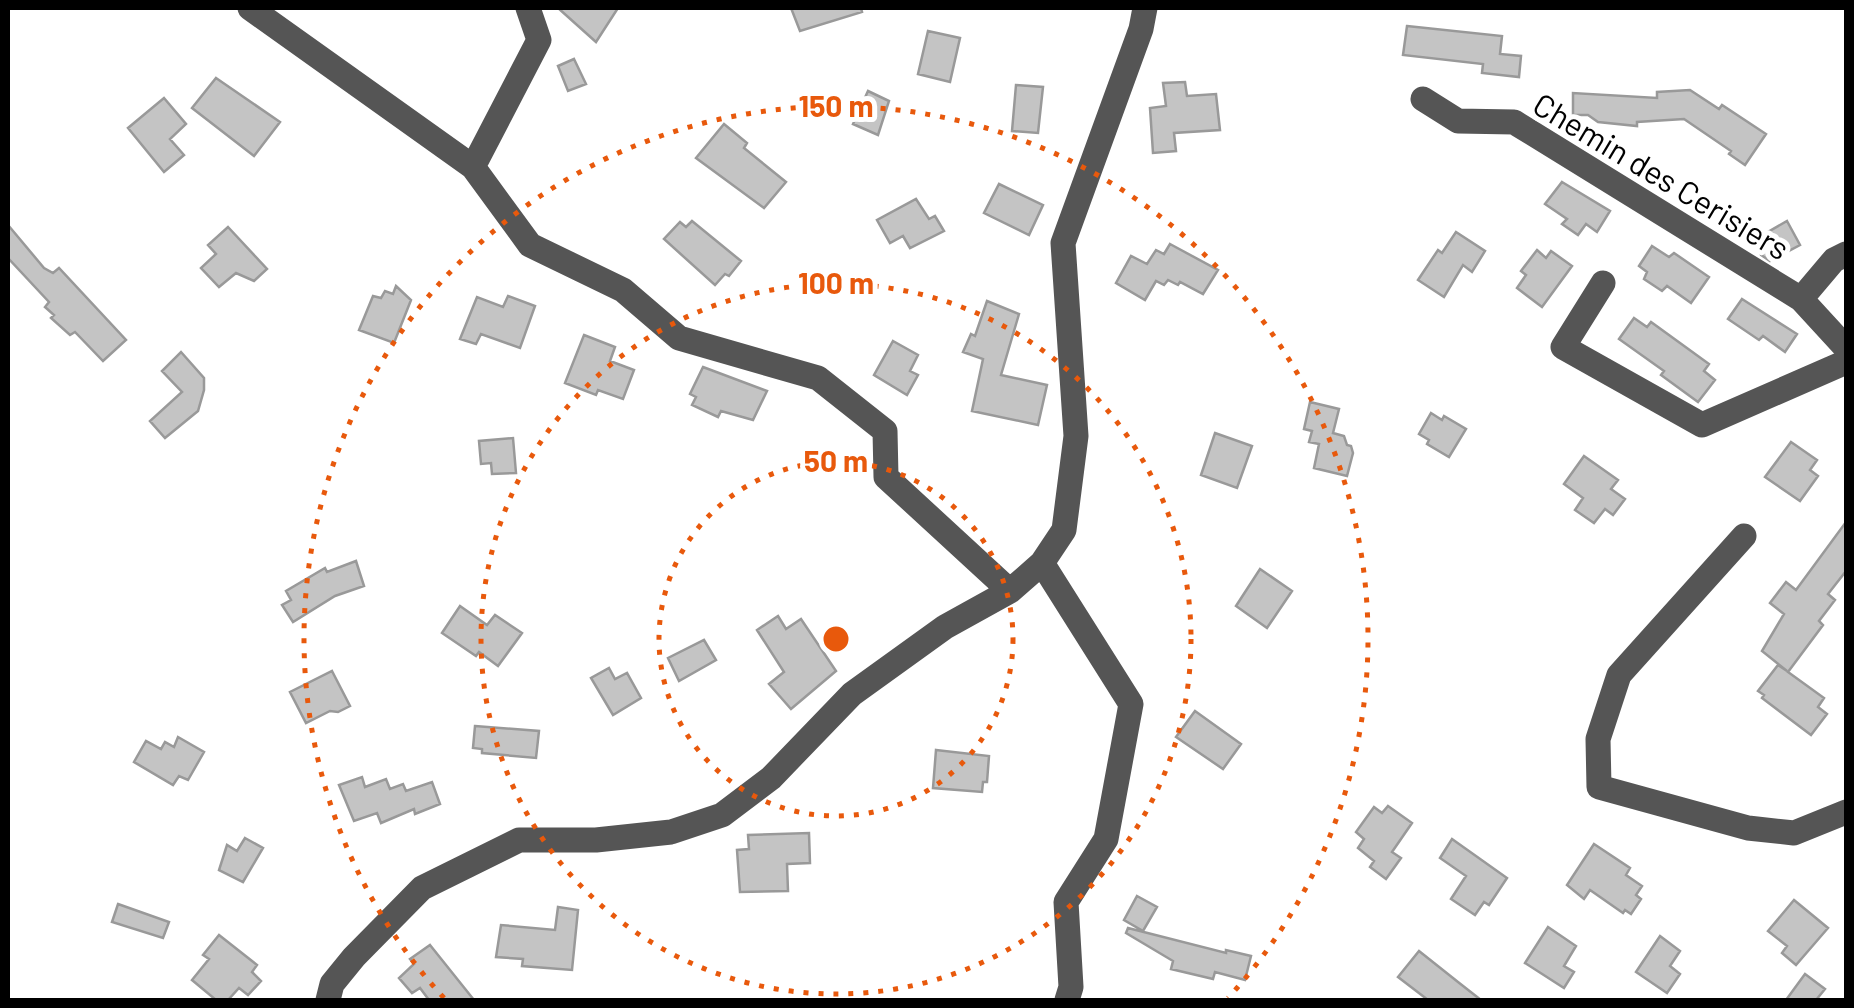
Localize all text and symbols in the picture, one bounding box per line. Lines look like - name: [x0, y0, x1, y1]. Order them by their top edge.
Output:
- street label: Chemin des Cerisiers: [1527, 84, 1797, 267]
- text: 150 m: [799, 87, 873, 123]
- text: 100 m: [798, 264, 874, 300]
- text: 50 m: [804, 442, 868, 478]
- centre of rings: [818, 621, 854, 657]

